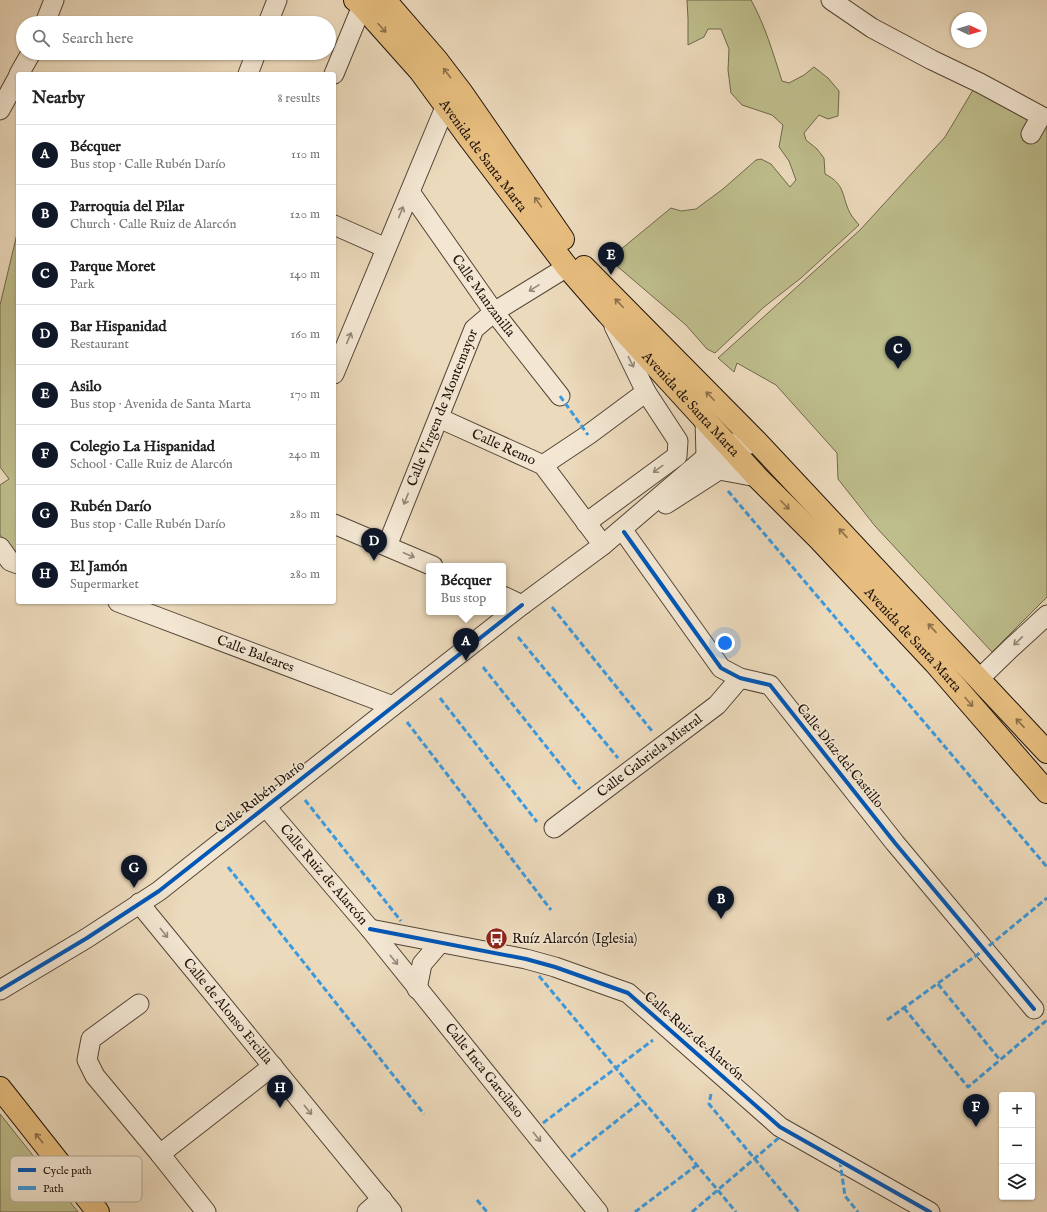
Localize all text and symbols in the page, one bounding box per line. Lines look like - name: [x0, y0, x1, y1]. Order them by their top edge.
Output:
- north arrow: [951, 12, 987, 48]
- search box: [16, 16, 336, 60]
- one-way arrow: [377, 23, 386, 33]
- icon: search: [30, 27, 52, 49]
- text: Search here: [62, 29, 133, 48]
- one-way arrow: [443, 67, 451, 78]
- text: Nearby: [32, 88, 85, 109]
- text: 8 results: [277, 90, 320, 107]
- street label: Avenida de Santa Marta: [434, 95, 532, 217]
- text: Bécquer: [70, 137, 121, 156]
- text: A: [41, 146, 49, 163]
- text: 110 m: [291, 146, 320, 163]
- text: Bus stop · Calle Rubén Darío: [70, 156, 226, 173]
- text: Parroquia del Pilar: [70, 197, 184, 216]
- one-way arrow: [534, 197, 542, 208]
- text: B: [41, 206, 49, 223]
- text: 120 m: [290, 206, 320, 223]
- one-way arrow: [398, 206, 406, 218]
- text: Church · Calle Ruiz de Alarcón: [70, 216, 236, 233]
- pin: E: [598, 242, 624, 275]
- street label: Calle Manzanilla: [448, 251, 520, 341]
- text: Parque Moret: [70, 257, 155, 276]
- text: C: [40, 266, 50, 283]
- text: 140 m: [290, 266, 320, 283]
- text: Park: [70, 276, 95, 293]
- one-way arrow: [528, 284, 540, 292]
- one-way arrow: [615, 298, 624, 308]
- text: Bar Hispanidad: [70, 317, 166, 336]
- text: D: [40, 326, 50, 343]
- text: 160 m: [290, 326, 320, 343]
- street label: Calle Virgen de Montemayor: [403, 326, 482, 489]
- one-way arrow: [346, 333, 353, 345]
- text: Restaurant: [70, 336, 129, 353]
- pin: C: [885, 336, 911, 369]
- street label: Avenida de Santa Marta: [637, 347, 744, 461]
- one-way arrow: [628, 355, 636, 367]
- text: Asilo: [70, 377, 102, 396]
- text: E: [40, 386, 50, 403]
- text: 170 m: [290, 386, 320, 403]
- one-way arrow: [706, 391, 715, 401]
- text: Bus stop · Avenida de Santa Marta: [70, 396, 251, 413]
- street label: Calle Remo: [469, 425, 539, 470]
- text: Colegio La Hispanidad: [70, 437, 215, 456]
- text: F: [41, 446, 49, 463]
- text: 240 m: [288, 446, 320, 463]
- text: School · Calle Ruiz de Alarcón: [70, 456, 233, 473]
- one-way arrow: [653, 465, 664, 474]
- one-way arrow: [401, 493, 409, 505]
- text: Rubén Darío: [70, 497, 151, 516]
- one-way arrow: [780, 500, 790, 510]
- text: G: [40, 506, 50, 523]
- text: 280 m: [290, 506, 320, 523]
- text: Bus stop · Calle Rubén Darío: [70, 516, 226, 533]
- pin: D: [361, 528, 387, 561]
- one-way arrow: [838, 528, 848, 538]
- one-way arrow: [402, 552, 414, 560]
- text: El Jamón: [70, 557, 128, 576]
- popup: [426, 563, 506, 615]
- text: H: [39, 566, 51, 583]
- text: 280 m: [290, 566, 320, 583]
- text: Bécquer: [441, 571, 491, 590]
- text: Supermarket: [70, 576, 139, 593]
- street label: Avenida de Santa Marta: [859, 583, 966, 697]
- text: Bus stop: [441, 590, 486, 607]
- one-way arrow: [927, 623, 936, 633]
- pin: A: [453, 628, 479, 661]
- street label: Calle Baleares: [214, 631, 297, 677]
- your location: [715, 633, 735, 653]
- one-way arrow: [1013, 636, 1023, 646]
- one-way arrow: [964, 697, 973, 708]
- street label: Calle Díaz del Castillo: [792, 700, 888, 812]
- street label: Calle Gabriela Mistral: [593, 710, 706, 801]
- one-way arrow: [1016, 718, 1025, 728]
- street label: Calle Rubén Darío: [211, 756, 309, 838]
- street label: Calle Ruiz de Alarcón: [276, 821, 372, 929]
- pin: G: [121, 855, 147, 888]
- pin: B: [708, 886, 734, 919]
- bus stop icon: Ruíz Alarcón (Iglesia): [484, 926, 510, 952]
- one-way arrow: [160, 928, 168, 939]
- place label: Ruíz Alarcón (Iglesia): [512, 930, 637, 948]
- street label: Calle de Alonso Ercilla: [179, 954, 277, 1069]
- one-way arrow: [390, 954, 398, 965]
- street label: Calle Ruiz de Alarcón: [640, 988, 748, 1085]
- street label: Calle Inca Garcilaso: [440, 1020, 528, 1122]
- pin: H: [267, 1075, 293, 1108]
- map controls: [999, 1092, 1035, 1200]
- button: +: [999, 1092, 1035, 1128]
- pin: F: [963, 1094, 989, 1127]
- one-way arrow: [304, 1105, 313, 1115]
- button: −: [999, 1128, 1035, 1164]
- one-way arrow: [35, 1132, 43, 1143]
- one-way arrow: [533, 1132, 542, 1143]
- legend: [10, 1156, 142, 1202]
- text: Cycle path: [43, 1164, 92, 1178]
- button: layers: [999, 1164, 1035, 1200]
- text: Path: [43, 1182, 64, 1196]

